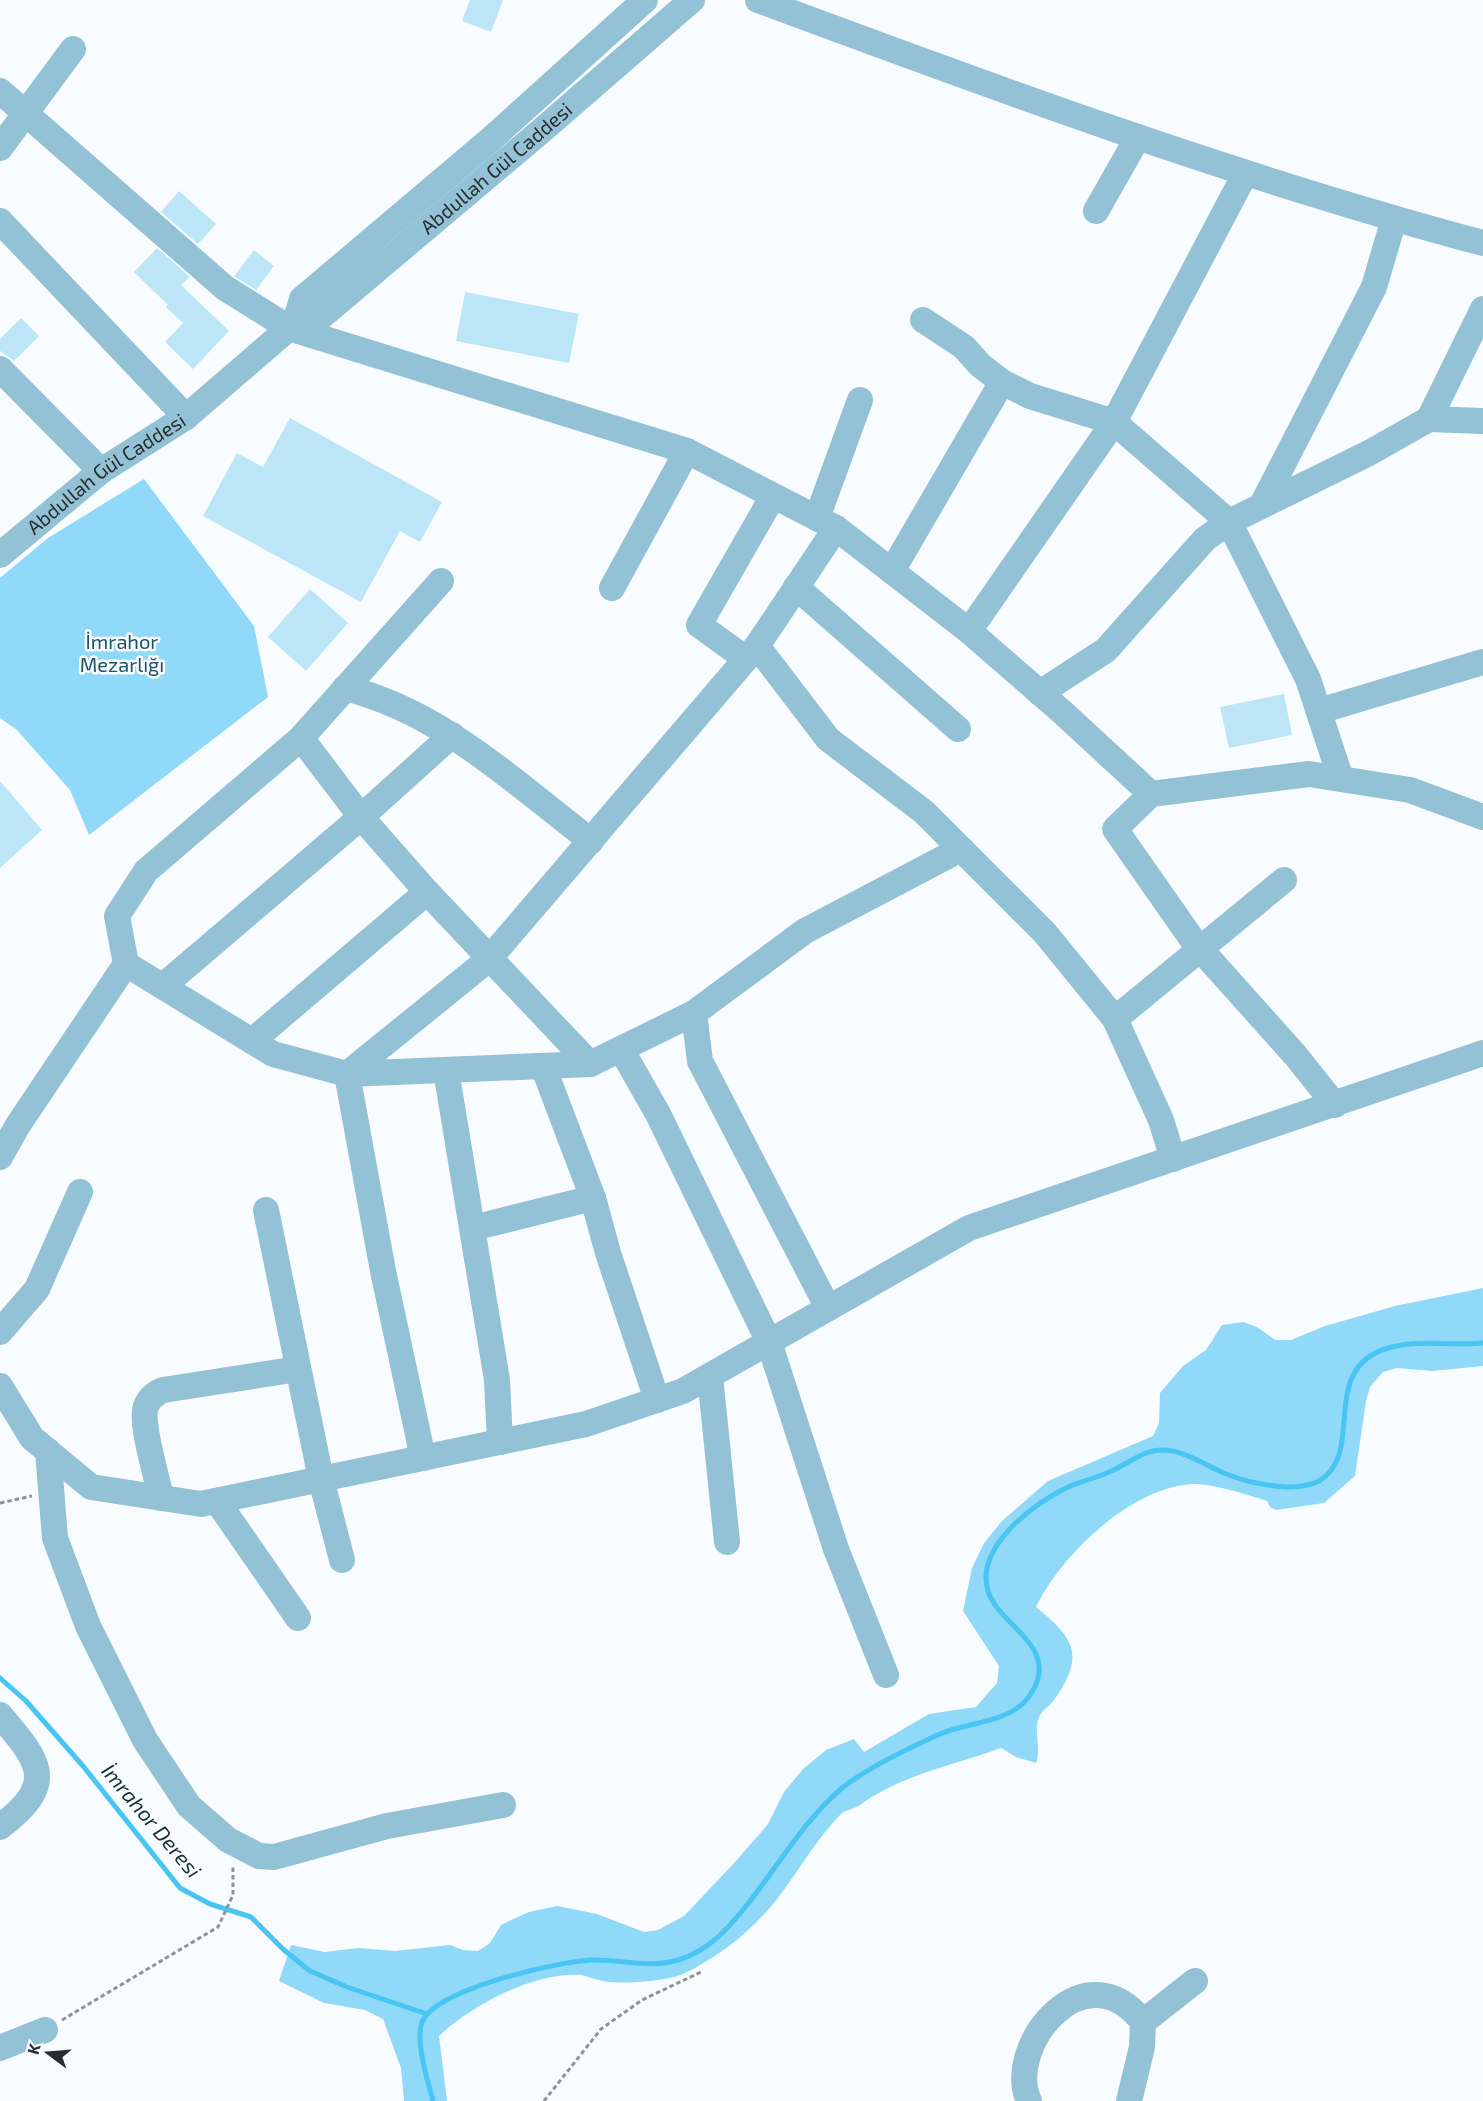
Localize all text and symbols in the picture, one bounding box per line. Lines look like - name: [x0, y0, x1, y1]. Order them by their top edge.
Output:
- street label: Abdullah Gül Caddesi: [415, 97, 576, 239]
- street label: Abdullah Gül Caddesi: [21, 407, 190, 539]
- park label: İmrahor Mezarlığı: [80, 629, 164, 676]
- water label: İmrahor Deresi: [97, 1758, 207, 1882]
- north arrow: [18, 2023, 78, 2083]
- text: K: [23, 2040, 44, 2056]

